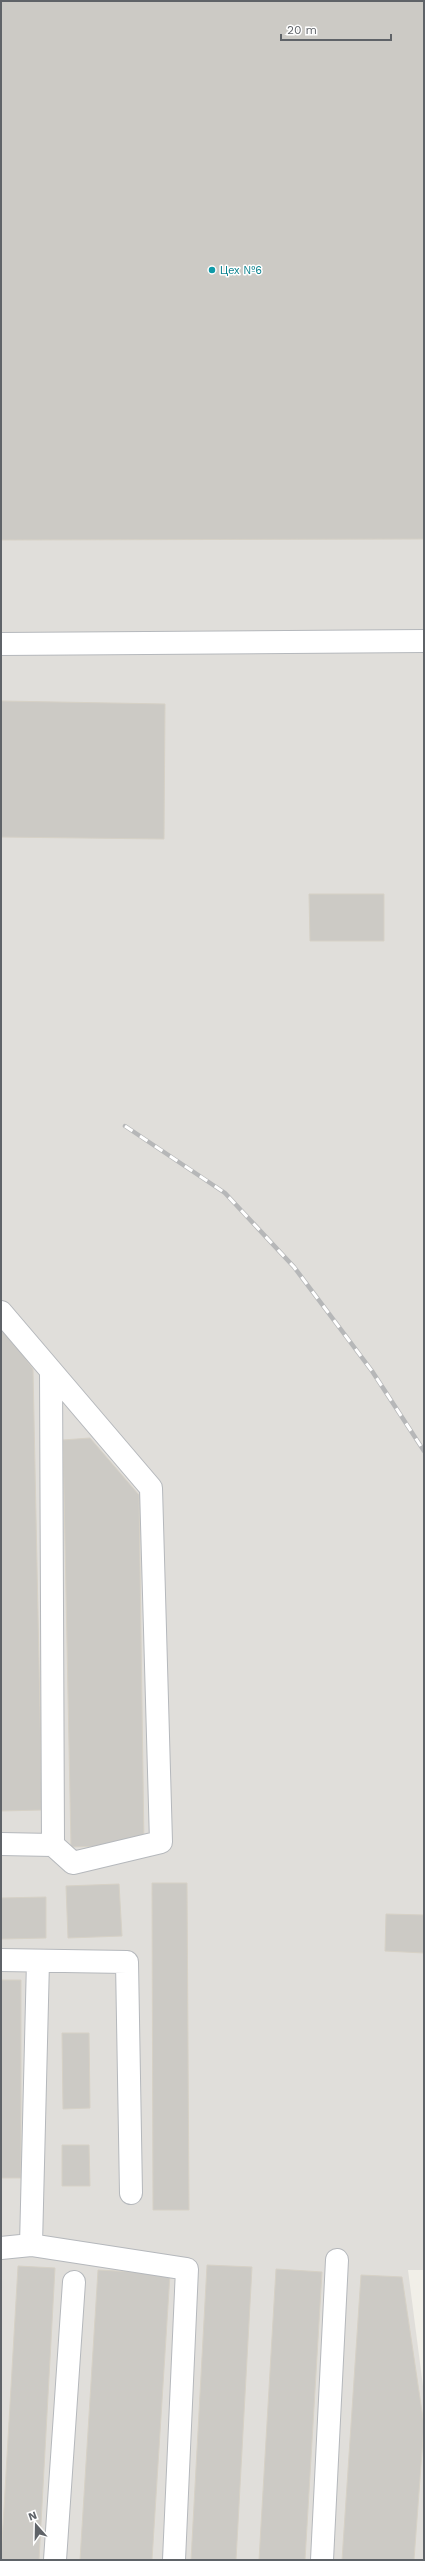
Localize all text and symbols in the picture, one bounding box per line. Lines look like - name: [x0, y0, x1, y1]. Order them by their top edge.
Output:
- scale bar: [281, 16, 391, 42]
- text: 20 m: [287, 23, 317, 37]
- place label: Цех №6: [220, 264, 262, 277]
- marker: Цех №6: [207, 265, 217, 275]
- north arrow: [16, 2505, 56, 2545]
- text: N: [27, 2509, 39, 2524]

